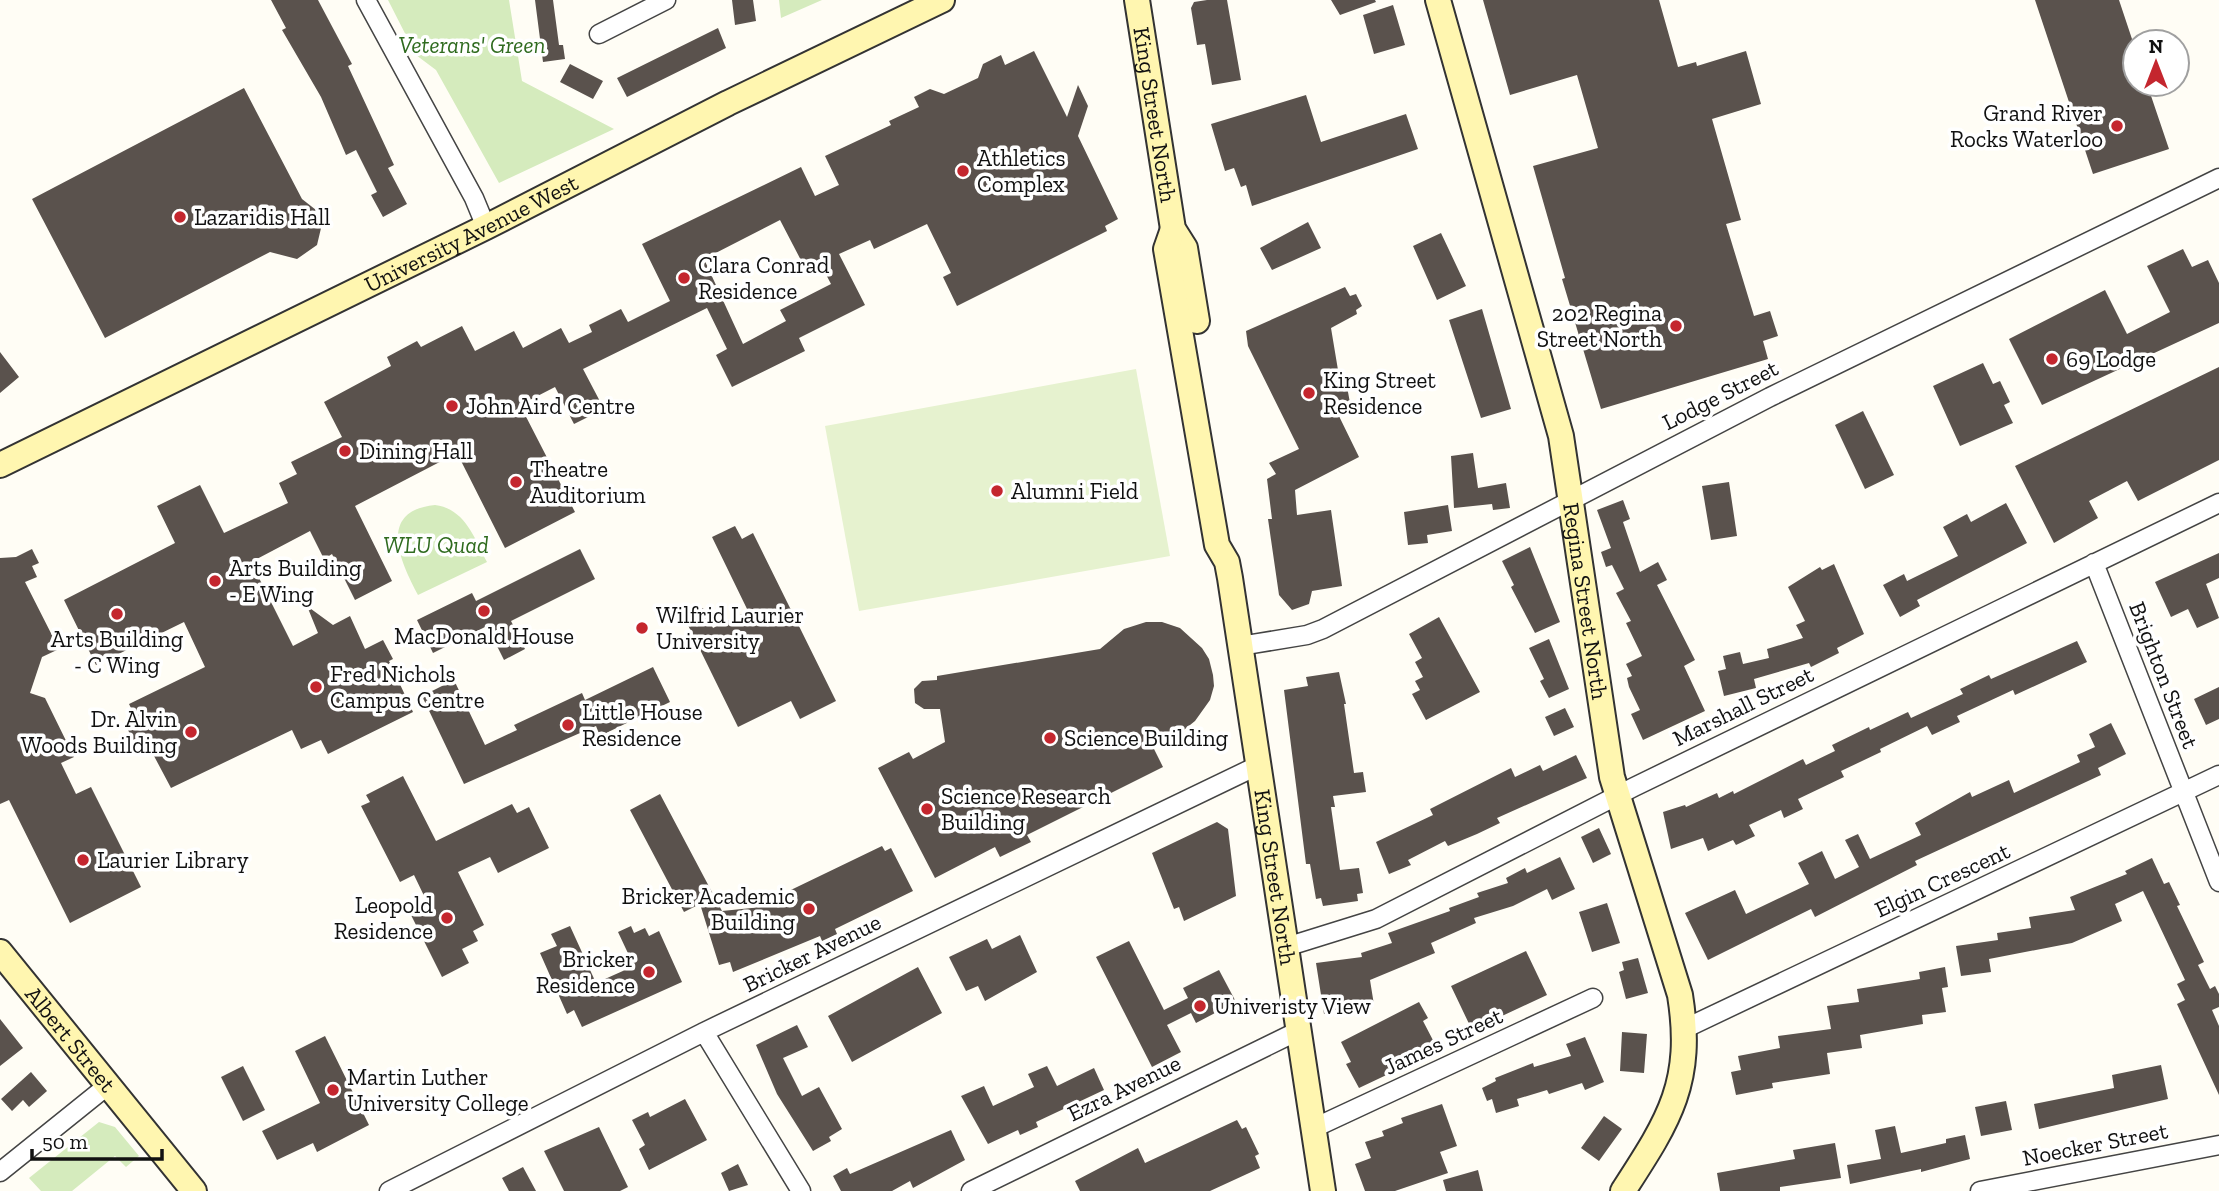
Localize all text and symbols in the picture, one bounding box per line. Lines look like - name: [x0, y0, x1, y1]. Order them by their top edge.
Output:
- street label: King Street North: [1127, 25, 1183, 205]
- north arrow: [2121, 28, 2191, 98]
- park label: Veterans' Green: [398, 31, 546, 59]
- text: N: [2149, 35, 2163, 58]
- place label: Grand River Rocks Waterloo: [1950, 99, 2103, 153]
- marker: Grand River Rocks Waterloo: [2109, 118, 2125, 134]
- place label: Athletics Complex: [977, 144, 1066, 198]
- marker: Athletics Complex: [955, 163, 971, 179]
- street label: University Avenue West: [360, 168, 583, 298]
- place label: Lazaridis Hall: [194, 203, 330, 231]
- marker: Lazaridis Hall: [172, 209, 188, 225]
- place label: Clara Conrad Residence: [698, 251, 830, 305]
- marker: Clara Conrad Residence: [676, 270, 692, 286]
- place label: 202 Regina Street North: [1537, 299, 1662, 353]
- marker: 202 Regina Street North: [1668, 318, 1684, 334]
- place label: 69 Lodge: [2066, 345, 2156, 373]
- marker: 69 Lodge: [2044, 351, 2060, 367]
- street label: Lodge Street: [1657, 354, 1783, 436]
- place label: King Street Residence: [1323, 366, 1436, 420]
- marker: King Street Residence: [1301, 385, 1317, 401]
- place label: John Aird Centre: [466, 392, 635, 420]
- marker: John Aird Centre: [444, 398, 460, 414]
- place label: Dining Hall: [359, 437, 473, 465]
- marker: Dining Hall: [337, 443, 353, 459]
- place label: Theatre Auditorium: [530, 455, 646, 509]
- marker: Theatre Auditorium: [508, 474, 524, 490]
- place label: Alumni Field: [1011, 477, 1139, 505]
- marker: Alumni Field: [989, 483, 1005, 499]
- street label: Regina Street North: [1557, 501, 1614, 702]
- park label: WLU Quad: [383, 531, 489, 559]
- place label: Arts Building - E Wing: [229, 554, 362, 608]
- marker: Arts Building - E Wing: [207, 573, 223, 589]
- street label: Brighton Street: [2123, 598, 2205, 753]
- place label: Wilfrid Laurier University: [656, 601, 804, 655]
- marker: MacDonald House: [476, 603, 492, 619]
- marker: Arts Building - C Wing: [109, 606, 125, 622]
- marker: Wilfrid Laurier University: [634, 620, 650, 636]
- place label: MacDonald House: [394, 622, 574, 650]
- place label: Arts Building - C Wing: [51, 625, 184, 679]
- place label: Fred Nichols Campus Centre: [330, 660, 485, 714]
- street label: Marshall Street: [1668, 660, 1818, 752]
- marker: Fred Nichols Campus Centre: [308, 679, 324, 695]
- place label: Little House Residence: [582, 698, 703, 752]
- place label: Dr. Alvin Woods Building: [21, 705, 177, 759]
- marker: Little House Residence: [560, 717, 576, 733]
- marker: Dr. Alvin Woods Building: [183, 724, 199, 740]
- place label: Science Building: [1064, 724, 1229, 752]
- marker: Science Building: [1042, 730, 1058, 746]
- place label: Science Research Building: [941, 782, 1111, 836]
- street label: King Street North: [1248, 787, 1303, 967]
- marker: Science Research Building: [919, 801, 935, 817]
- street label: Elgin Crescent: [1870, 836, 2014, 923]
- place label: Laurier Library: [97, 846, 249, 874]
- marker: Laurier Library: [75, 852, 91, 868]
- place label: Bricker Academic Building: [622, 882, 795, 936]
- place label: Leopold Residence: [334, 891, 433, 945]
- marker: Bricker Academic Building: [801, 901, 817, 917]
- street label: Bricker Avenue: [739, 908, 885, 998]
- marker: Leopold Residence: [439, 910, 455, 926]
- place label: Bricker Residence: [536, 945, 635, 999]
- marker: Bricker Residence: [641, 964, 657, 980]
- street label: Albert Street: [19, 980, 122, 1098]
- place label: Univeristy View: [1214, 992, 1371, 1020]
- marker: Univeristy View: [1192, 998, 1208, 1014]
- street label: James Street: [1379, 1001, 1507, 1081]
- street label: Ezra Avenue: [1063, 1049, 1185, 1127]
- place label: Martin Luther University College: [347, 1063, 529, 1117]
- marker: Martin Luther University College: [325, 1082, 341, 1098]
- street label: Noecker Street: [2020, 1116, 2170, 1172]
- scale bar: [32, 1118, 161, 1162]
- text: 50 m: [42, 1129, 88, 1154]

